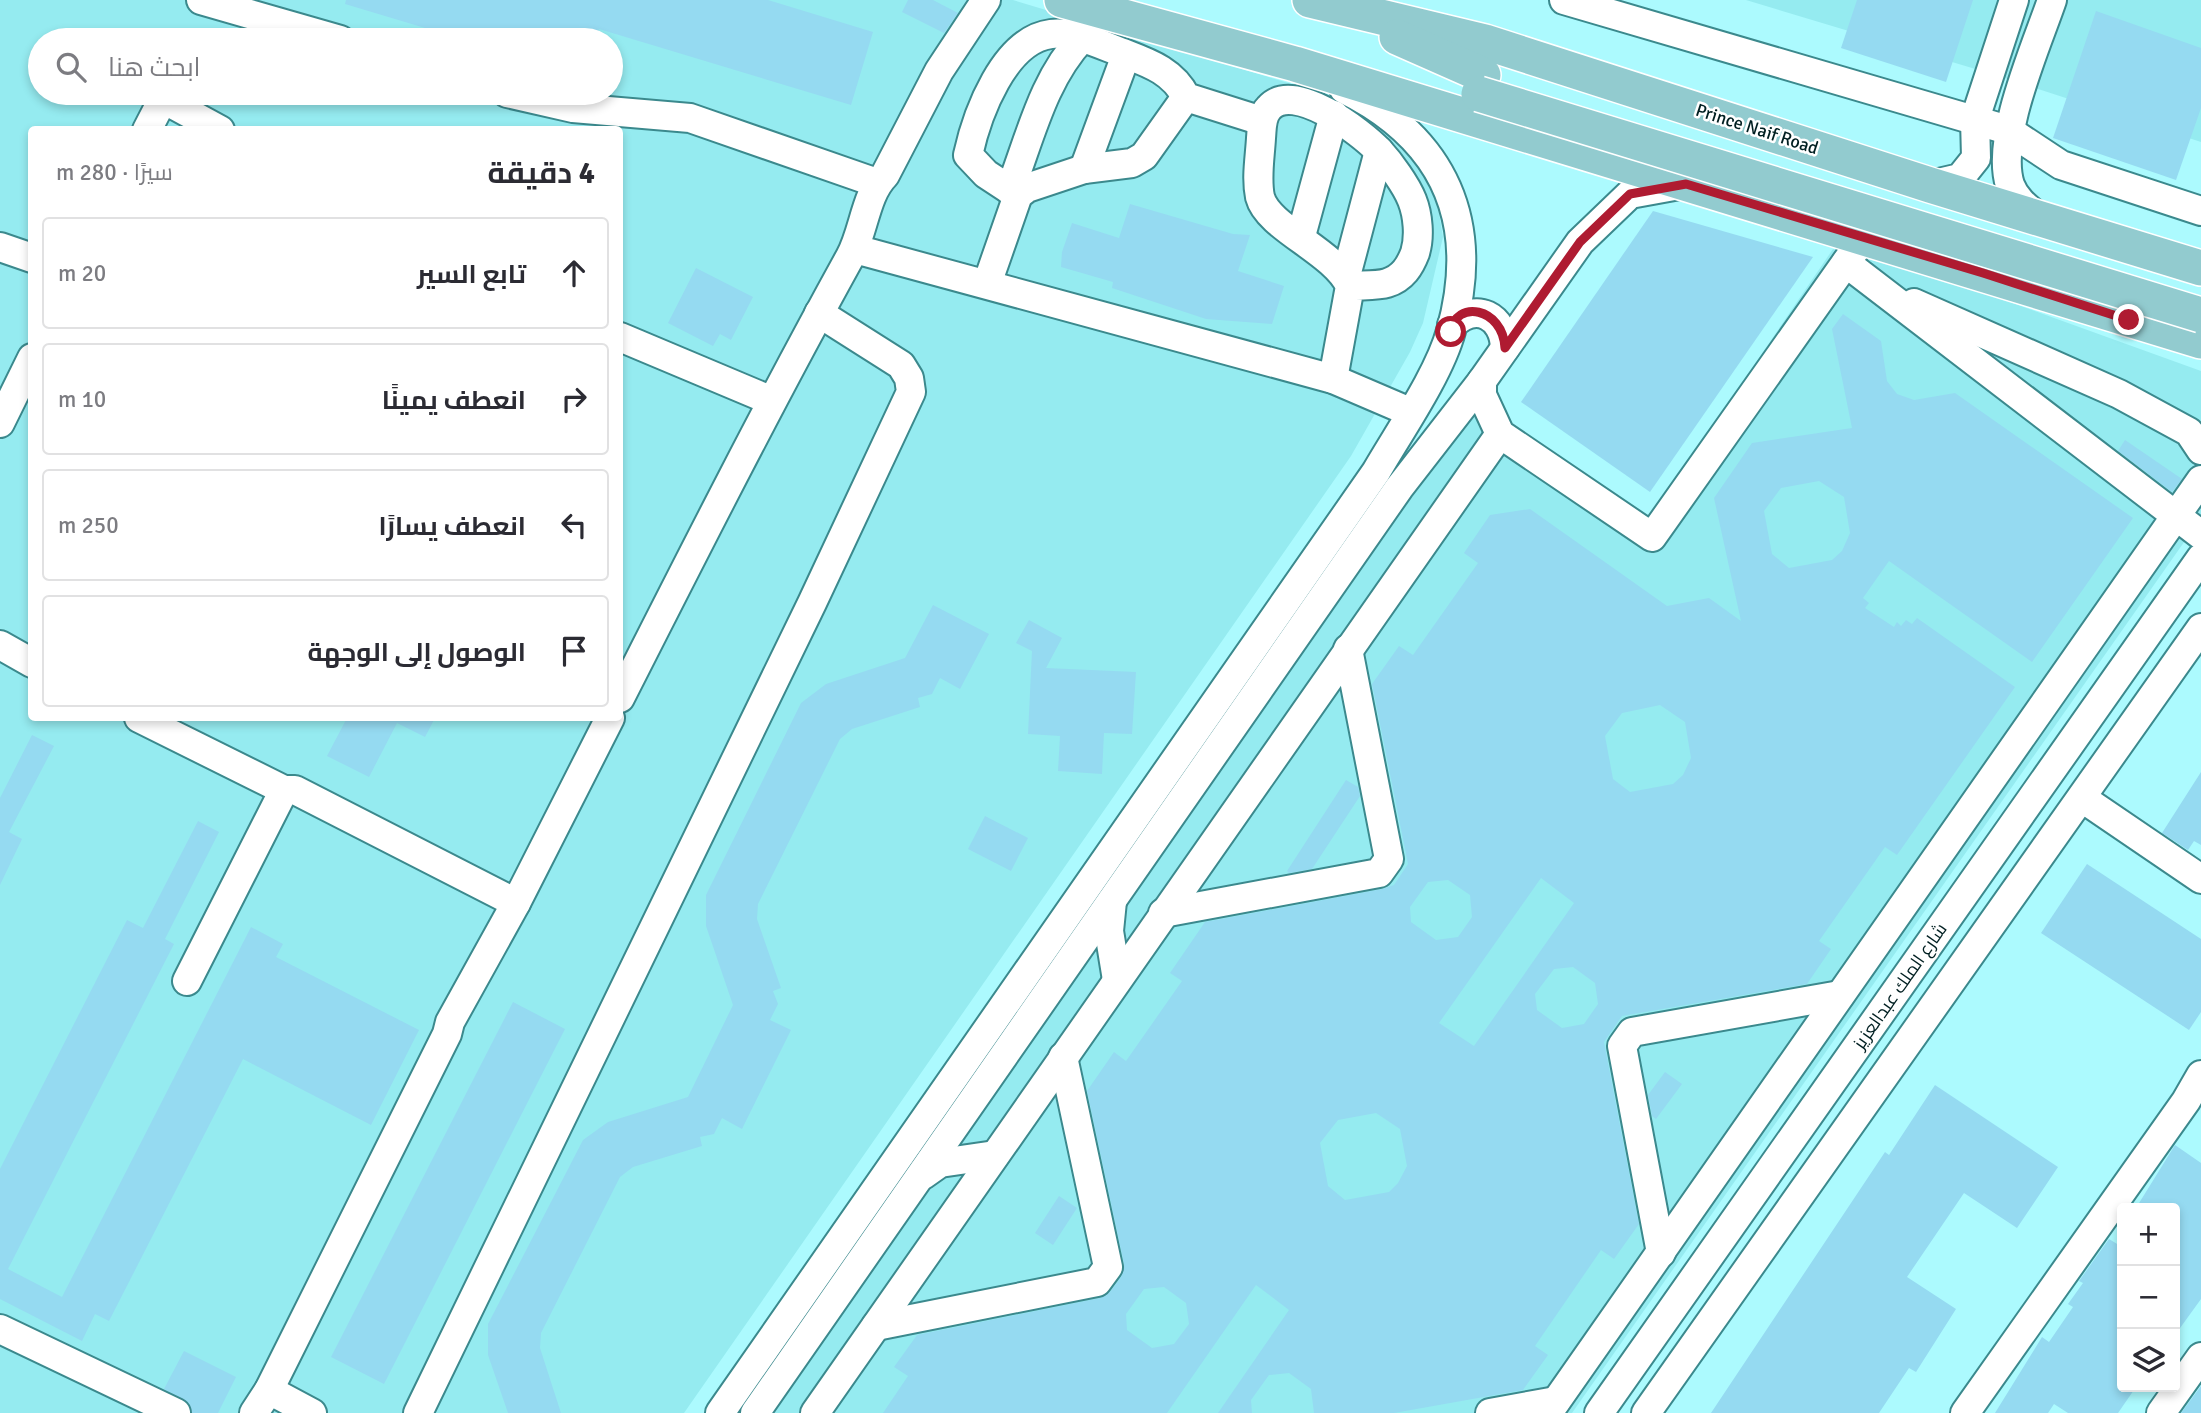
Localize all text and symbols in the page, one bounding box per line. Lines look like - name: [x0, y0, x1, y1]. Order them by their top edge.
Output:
- search box: [28, 28, 623, 105]
- icon: search: [52, 48, 90, 86]
- text: ابحث هنا: [108, 52, 201, 84]
- street label: Prince Naif Road: [1693, 99, 1821, 159]
- text: 4 دقيقة: [487, 155, 595, 192]
- text: سيرًا · 280 m: [56, 158, 173, 187]
- icon: ahead: [555, 254, 593, 292]
- text: 20 m: [58, 259, 106, 288]
- text: تابع السير: [417, 259, 526, 291]
- route end: [2113, 304, 2144, 335]
- route start: [1435, 316, 1466, 347]
- icon: right: [555, 380, 593, 418]
- text: 10 m: [58, 385, 106, 414]
- text: انعطف يمينًا: [382, 385, 526, 417]
- icon: left: [555, 506, 593, 544]
- text: 250 m: [58, 511, 119, 540]
- text: انعطف يسارًا: [378, 511, 526, 543]
- icon: arrive: [555, 632, 593, 670]
- text: الوصول إلى الوجهة: [307, 637, 526, 669]
- street label: شارع الملك عبدالعزيز: [1848, 919, 1953, 1055]
- map controls: [2117, 1203, 2180, 1392]
- button: +: [2117, 1203, 2180, 1266]
- button: −: [2117, 1266, 2180, 1329]
- button: layers: [2117, 1329, 2180, 1392]

